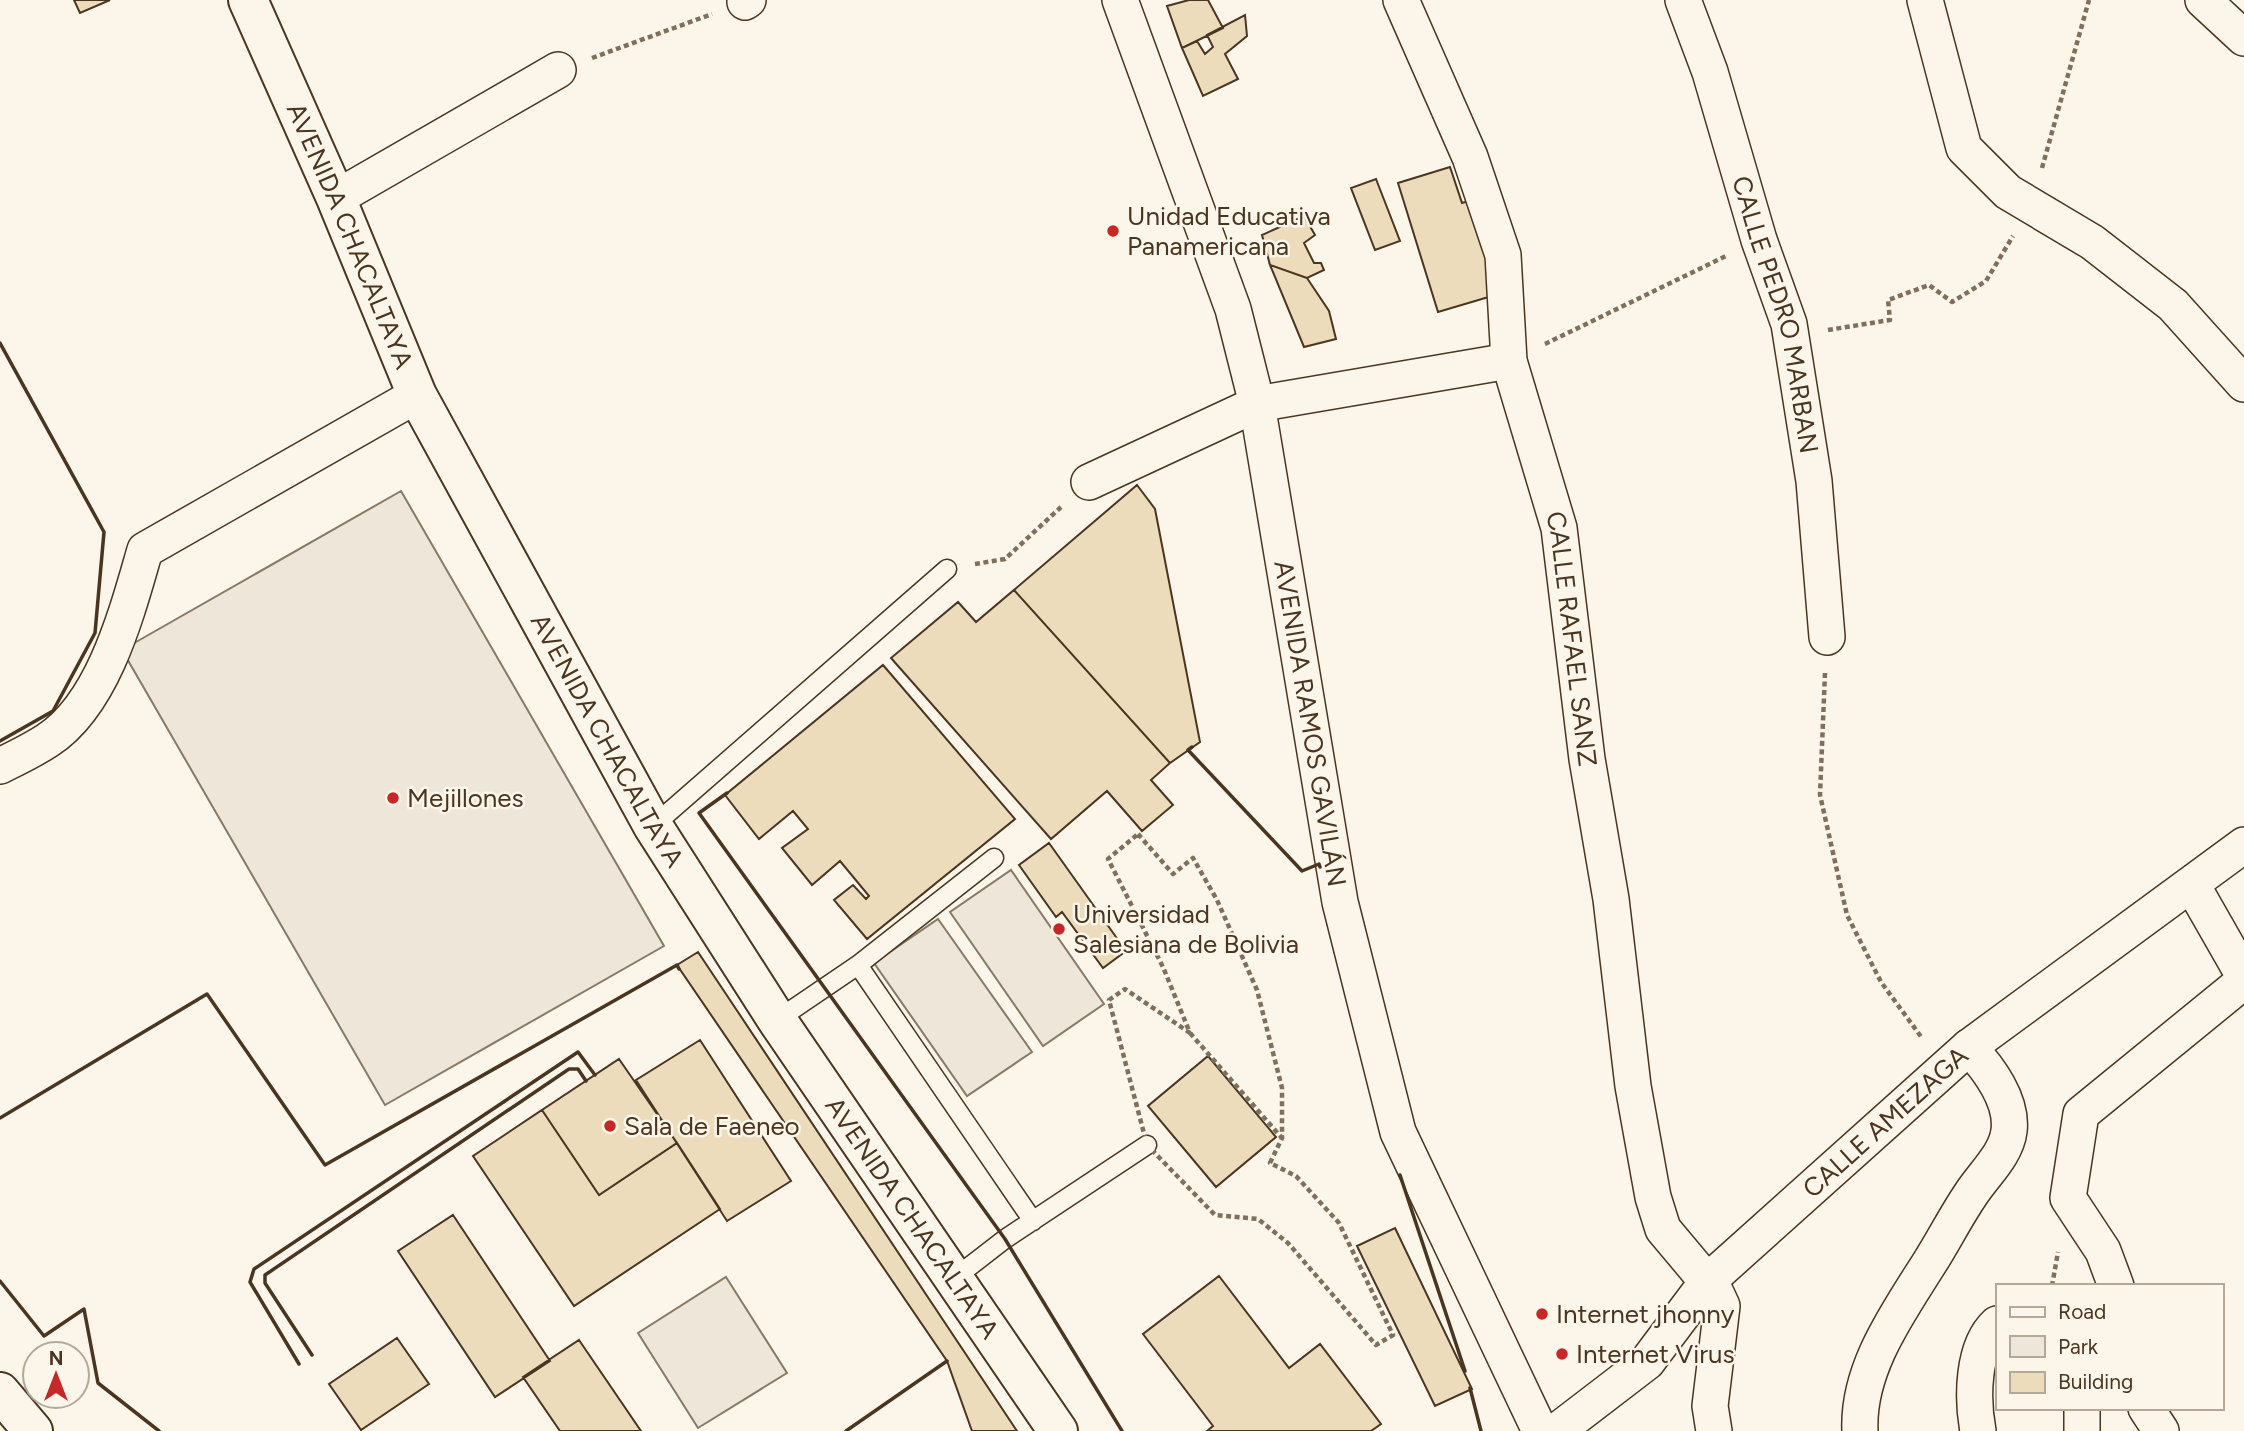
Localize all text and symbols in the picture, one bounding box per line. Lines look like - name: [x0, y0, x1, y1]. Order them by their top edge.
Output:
- street label: AVENIDA CHACALTAYA: [280, 98, 421, 374]
- street label: CALLE PEDRO MARBAN: [1725, 172, 1825, 456]
- place label: Unidad Educativa Panamericana: [1127, 200, 1331, 262]
- marker: Unidad Educativa Panamericana: [1105, 223, 1121, 239]
- street label: CALLE RAFAEL SANZ: [1539, 507, 1604, 768]
- street label: AVENIDA RAMOS GAVILÁN: [1267, 558, 1353, 889]
- street label: AVENIDA CHACALTAYA: [524, 608, 691, 873]
- place label: Mejillones: [407, 782, 524, 814]
- marker: Mejillones: [385, 790, 401, 806]
- place label: Universidad Salesiana de Bolivia: [1073, 898, 1299, 960]
- marker: Universidad Salesiana de Bolivia: [1051, 921, 1067, 937]
- street label: CALLE AMEZAGA: [1796, 1039, 1975, 1204]
- street label: AVENIDA CHACALTAYA: [818, 1091, 1006, 1345]
- place label: Sala de Faeneo: [624, 1110, 800, 1142]
- marker: Sala de Faeneo: [602, 1118, 618, 1134]
- legend: [1996, 1284, 2223, 1410]
- place label: Internet jhonny: [1556, 1298, 1735, 1330]
- text: Road: [2058, 1299, 2106, 1324]
- marker: Internet jhonny: [1534, 1306, 1550, 1322]
- text: Park: [2058, 1334, 2099, 1359]
- place label: Internet Virus: [1576, 1338, 1735, 1370]
- north arrow: [21, 1340, 91, 1410]
- marker: Internet Virus: [1554, 1346, 1570, 1362]
- text: N: [49, 1347, 63, 1370]
- text: Building: [2058, 1369, 2133, 1394]

